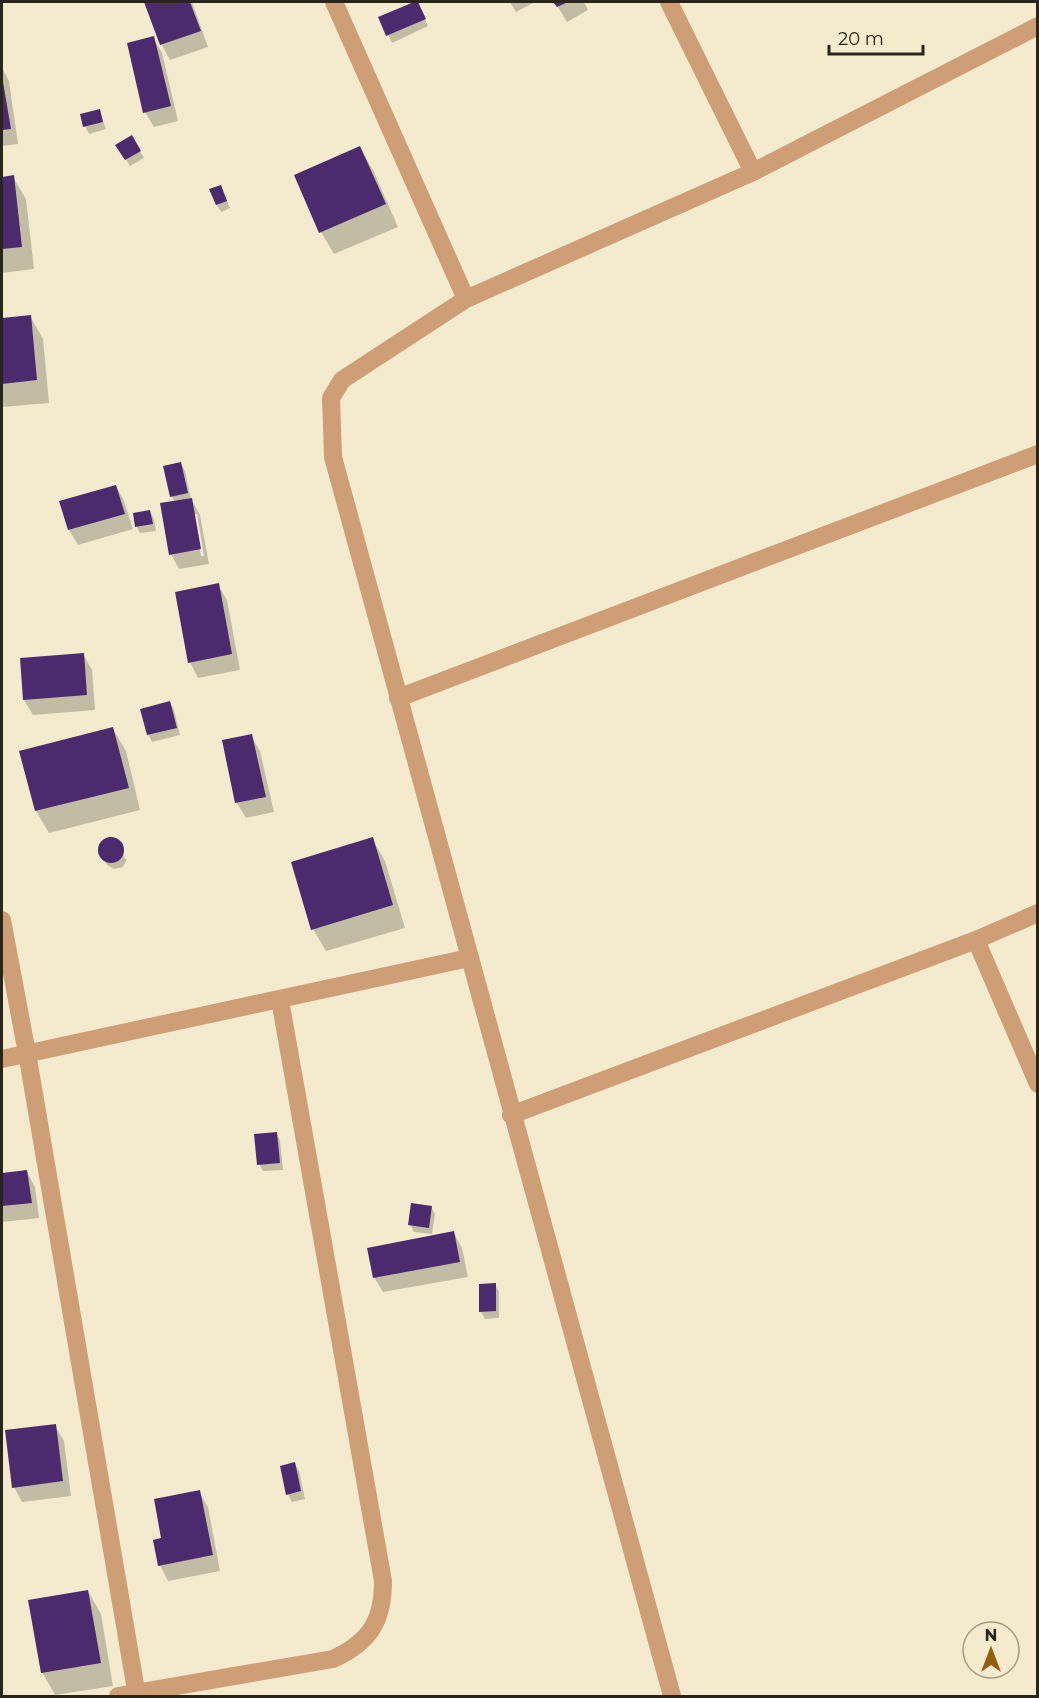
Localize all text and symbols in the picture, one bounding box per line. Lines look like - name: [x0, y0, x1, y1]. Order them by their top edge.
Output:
- scale bar: [829, 18, 924, 56]
- text: 20 m: [838, 28, 884, 50]
- north arrow: [961, 1620, 1021, 1680]
- text: N: [985, 1626, 997, 1645]

